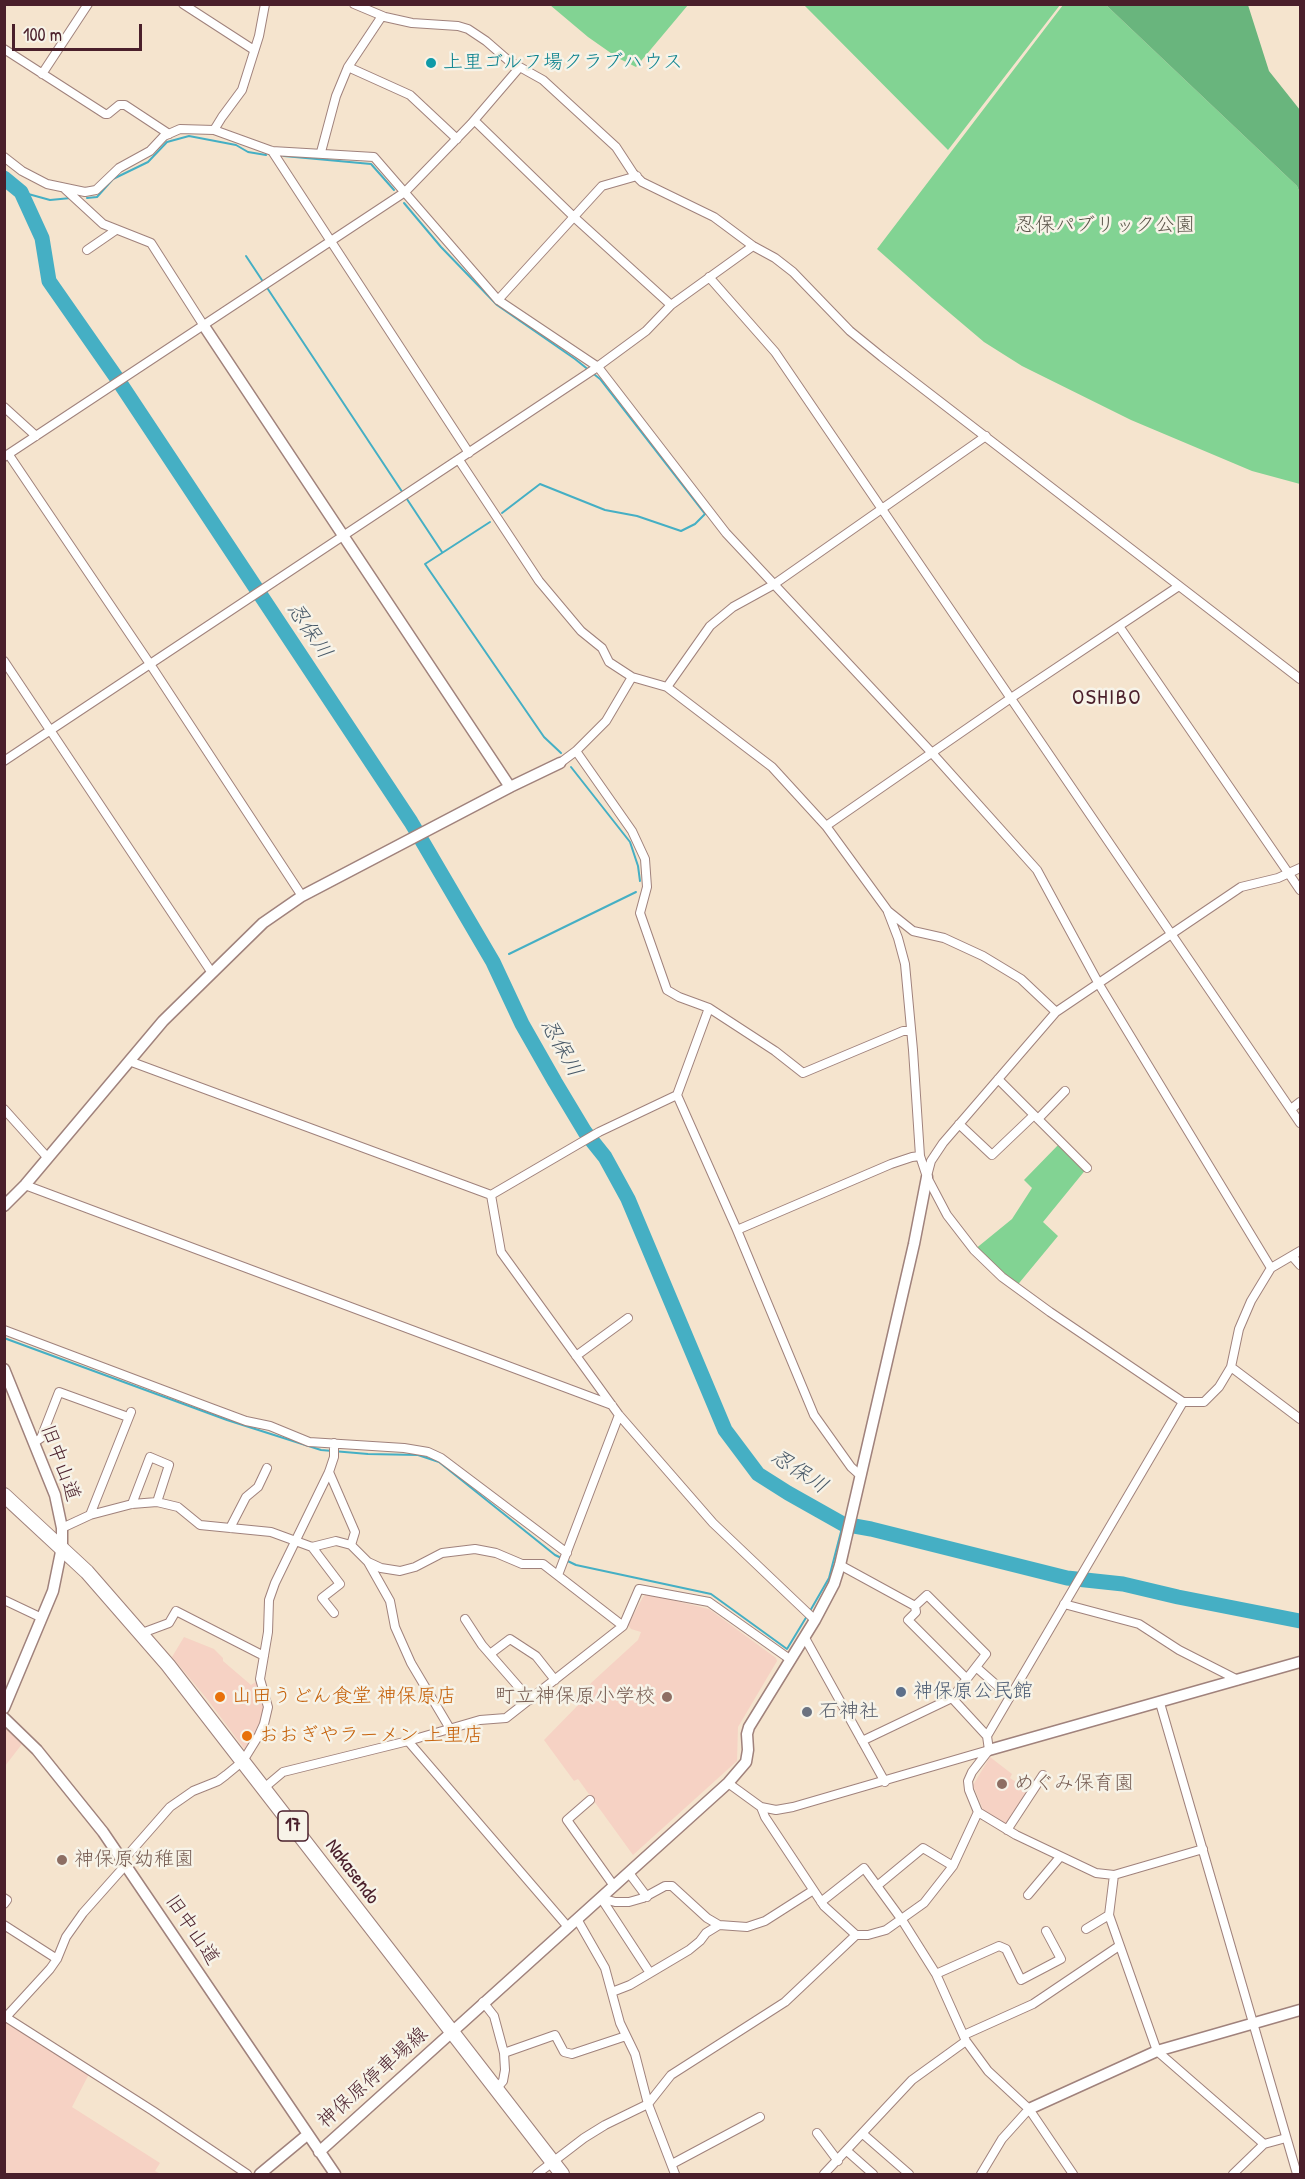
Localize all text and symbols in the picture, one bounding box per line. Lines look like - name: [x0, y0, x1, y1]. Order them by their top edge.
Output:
- scale bar: [15, 12, 146, 50]
- text: 100 m: [23, 22, 62, 47]
- place label: 上里ゴルフ場クラブハウス: [443, 51, 683, 75]
- marker: 上里ゴルフ場クラブハウス: [424, 56, 438, 70]
- park label: 忍保パブリック公園: [1015, 214, 1195, 238]
- water label: 忍保川: [281, 598, 337, 664]
- district label: OSHIBO: [1072, 685, 1142, 711]
- water label: 忍保川: [535, 1014, 587, 1082]
- street label: 旧中山道: [35, 1421, 85, 1505]
- water label: 忍保川: [766, 1444, 832, 1500]
- place label: 神保原公民館: [913, 1680, 1033, 1704]
- place label: 山田うどん食堂 神保原店: [232, 1685, 457, 1709]
- place label: 町立神保原小学校: [495, 1685, 655, 1709]
- marker: 神保原公民館: [894, 1685, 908, 1699]
- marker: 山田うどん食堂 神保原店: [213, 1690, 227, 1704]
- marker: 町立神保原小学校: [660, 1690, 674, 1704]
- place label: 石神社: [819, 1700, 879, 1724]
- marker: 石神社: [800, 1705, 814, 1719]
- place label: おおぎやラーメン 上里店: [259, 1724, 484, 1748]
- marker: おおぎやラーメン 上里店: [240, 1729, 254, 1743]
- place label: めぐみ保育園: [1014, 1772, 1134, 1796]
- marker: めぐみ保育園: [995, 1777, 1009, 1791]
- road number: 17: [278, 1811, 308, 1841]
- street label: Nakasendo: [320, 1835, 384, 1909]
- place label: 神保原幼稚園: [74, 1848, 194, 1872]
- marker: 神保原幼稚園: [55, 1853, 69, 1867]
- street label: 旧中山道: [160, 1890, 224, 1970]
- street label: 神保原停車場線: [313, 2022, 433, 2134]

